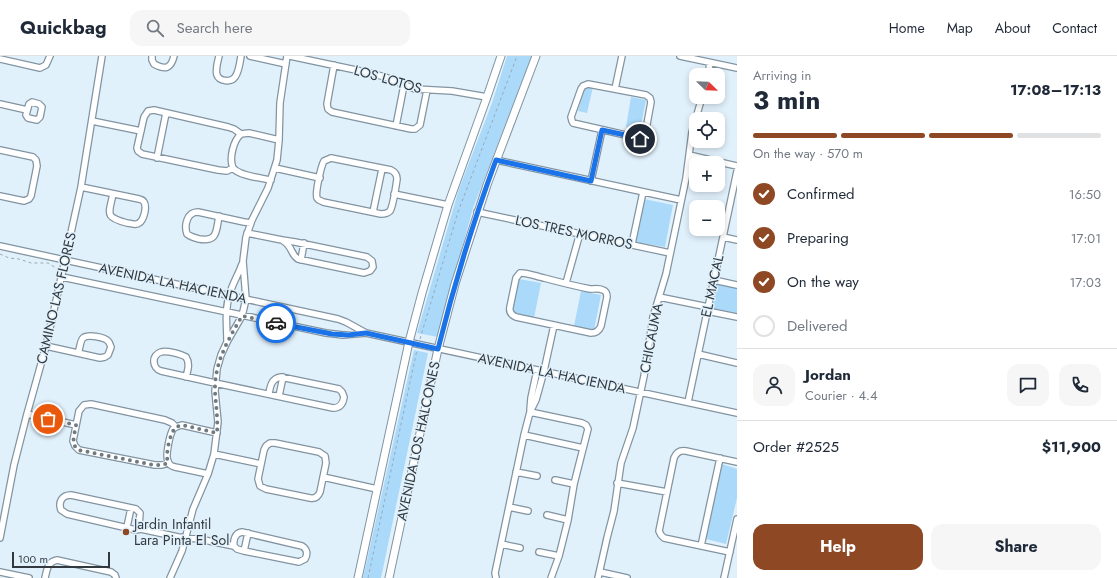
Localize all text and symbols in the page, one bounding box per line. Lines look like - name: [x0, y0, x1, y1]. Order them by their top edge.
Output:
- search box: [130, 10, 410, 46]
- text: Quickbag: [20, 14, 106, 41]
- icon: search: [144, 17, 166, 39]
- text: Search here: [176, 17, 252, 39]
- text: Home: [889, 18, 925, 38]
- text: Map: [947, 18, 973, 38]
- text: About: [995, 18, 1030, 38]
- text: Contact: [1052, 18, 1097, 38]
- street label: LOS LOTOS: [352, 60, 425, 98]
- text: Arriving in: [753, 66, 811, 85]
- north arrow: [689, 68, 725, 104]
- map controls: [689, 68, 725, 236]
- text: 17:08–17:13: [1010, 79, 1101, 101]
- text: 3 min: [753, 81, 820, 119]
- button: locate: [689, 112, 725, 148]
- pin: [623, 122, 657, 156]
- icon: home: [629, 128, 651, 150]
- text: On the way · 570 m: [753, 144, 863, 163]
- button: +: [689, 156, 725, 192]
- icon: check: [753, 183, 775, 205]
- text: Confirmed: [787, 183, 855, 205]
- text: 16:50: [1069, 185, 1101, 204]
- button: −: [689, 200, 725, 236]
- street label: LOS TRES MORROS: [513, 210, 635, 254]
- icon: check: [753, 227, 775, 249]
- text: Preparing: [787, 227, 849, 249]
- text: 17:01: [1071, 229, 1101, 248]
- street label: CAMINO LAS FLORES: [31, 230, 81, 366]
- street label: EL MACAL: [696, 252, 729, 319]
- street label: AVENIDA LA HACIENDA: [97, 258, 249, 309]
- icon: check: [753, 271, 775, 293]
- text: On the way: [787, 271, 859, 293]
- text: 17:03: [1070, 273, 1101, 292]
- street label: CHICAUMA: [634, 301, 668, 375]
- courier: [256, 303, 296, 343]
- icon: car: [265, 312, 287, 334]
- text: Delivered: [787, 315, 848, 337]
- street label: AVENIDA LA HACIENDA: [476, 348, 628, 399]
- street label: AVENIDA LOS HALCONES: [391, 359, 445, 523]
- button: person: [753, 364, 795, 406]
- text: Jordan: [805, 364, 851, 386]
- button: chat: [1007, 364, 1049, 406]
- button: phone: [1059, 364, 1101, 406]
- text: Courier · 4.4: [805, 386, 878, 405]
- pin: [31, 402, 65, 436]
- icon: bag: [37, 408, 59, 430]
- text: Order #2525: [753, 436, 839, 458]
- text: $11,900: [1042, 436, 1101, 458]
- place label: Jardin Infantil Lara Pinta El Sol: [132, 514, 229, 550]
- button: Help: [753, 524, 923, 570]
- button: Share: [931, 524, 1101, 570]
- marker: Jardin Infantil Lara Pinta El Sol: [121, 527, 131, 537]
- scale bar: [12, 550, 110, 569]
- text: 100 m: [18, 551, 48, 567]

